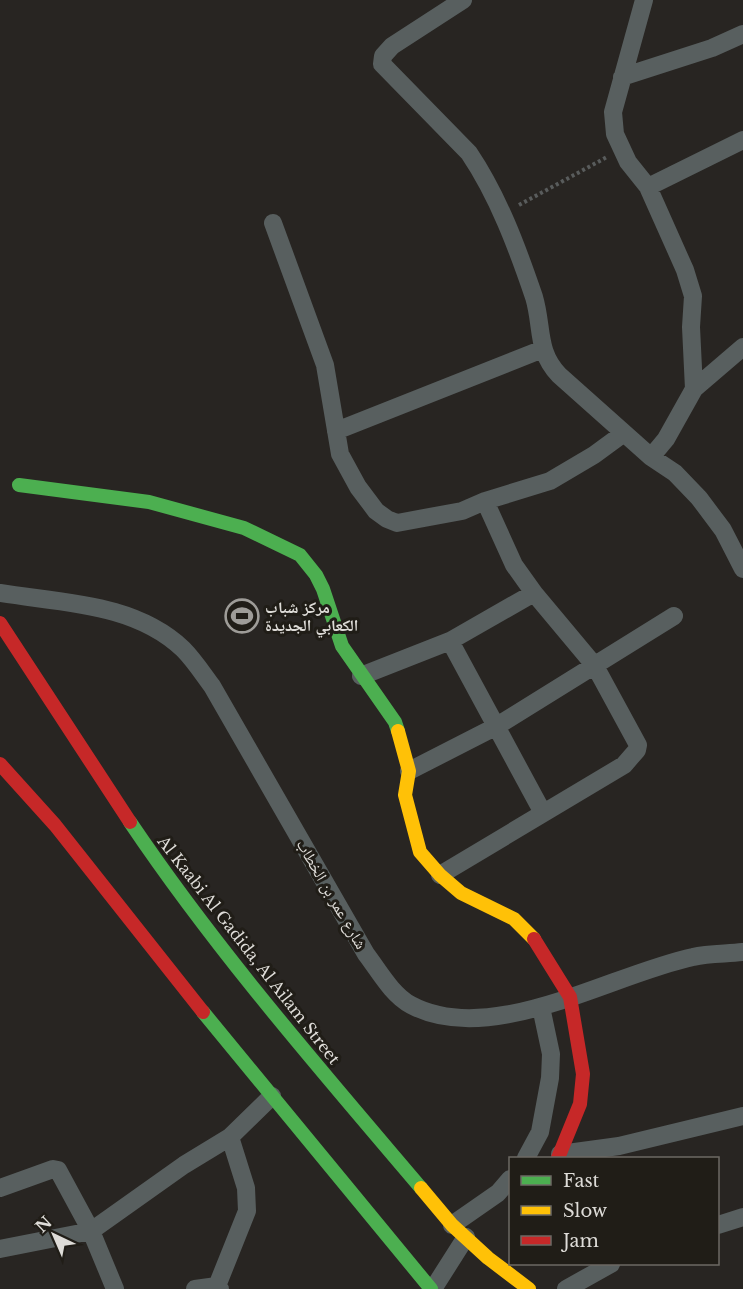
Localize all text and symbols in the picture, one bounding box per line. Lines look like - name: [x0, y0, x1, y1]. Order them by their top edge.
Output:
- place label: مركز شباب الكعابي الجديدة: [265, 597, 358, 638]
- sports icon: مركز شباب الكعابي الجديدة: [224, 598, 260, 634]
- street label: Al Kaabi Al Gadida, Al Ailam Street: [153, 831, 345, 1068]
- street label: شارع عمر بن الخطاب: [292, 836, 372, 953]
- legend: [509, 1157, 719, 1265]
- text: Fast: [563, 1170, 600, 1192]
- text: Slow: [563, 1200, 608, 1222]
- north arrow: [24, 1205, 84, 1265]
- text: N: [31, 1212, 56, 1237]
- text: Jam: [561, 1230, 599, 1252]

